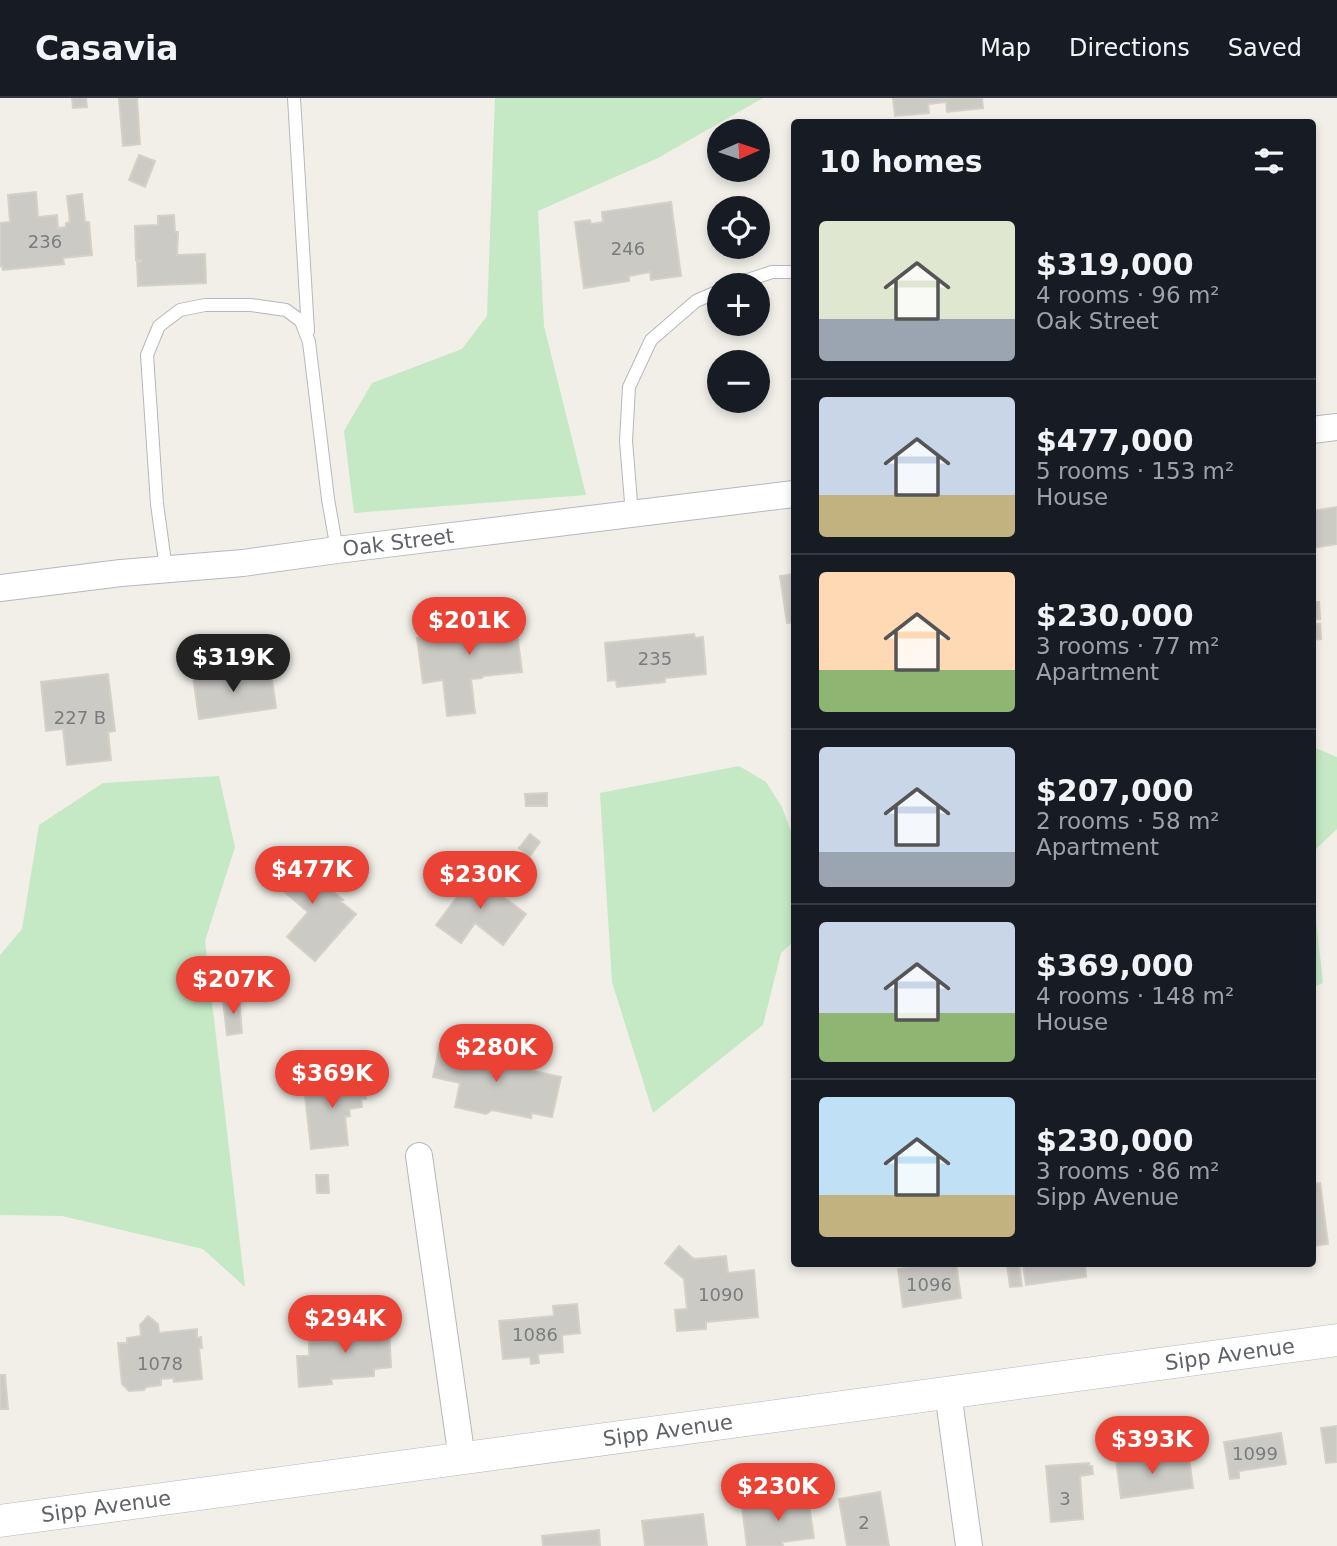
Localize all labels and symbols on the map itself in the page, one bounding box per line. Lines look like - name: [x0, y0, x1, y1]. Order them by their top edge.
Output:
- north arrow: [707, 119, 770, 182]
- house number: 236: [28, 231, 62, 252]
- house number: 246: [611, 238, 645, 259]
- street label: Oak Street: [341, 524, 455, 561]
- pin: $201K: [420, 598, 518, 657]
- pin: $319K: [184, 634, 282, 694]
- house number: 235: [638, 648, 672, 669]
- house number: 227 B: [54, 707, 106, 728]
- pin: $477K: [263, 846, 361, 906]
- pin: $230K: [431, 852, 529, 911]
- pin: $207K: [184, 956, 282, 1016]
- pin: $280K: [447, 1024, 545, 1084]
- pin: $369K: [283, 1051, 381, 1110]
- house number: 1096: [906, 1274, 952, 1295]
- house number: 1090: [698, 1284, 744, 1305]
- pin: $294K: [296, 1296, 394, 1355]
- house number: 1086: [512, 1324, 558, 1345]
- street label: Sipp Avenue: [1163, 1334, 1296, 1375]
- house number: 1078: [137, 1353, 183, 1374]
- street label: Sipp Avenue: [602, 1410, 734, 1451]
- pin: $393K: [1103, 1416, 1201, 1476]
- house number: 1099: [1232, 1443, 1278, 1464]
- pin: $230K: [729, 1464, 827, 1523]
- street label: Sipp Avenue: [40, 1486, 172, 1527]
- house number: 3: [1059, 1488, 1071, 1509]
- house number: 2: [858, 1512, 870, 1533]

